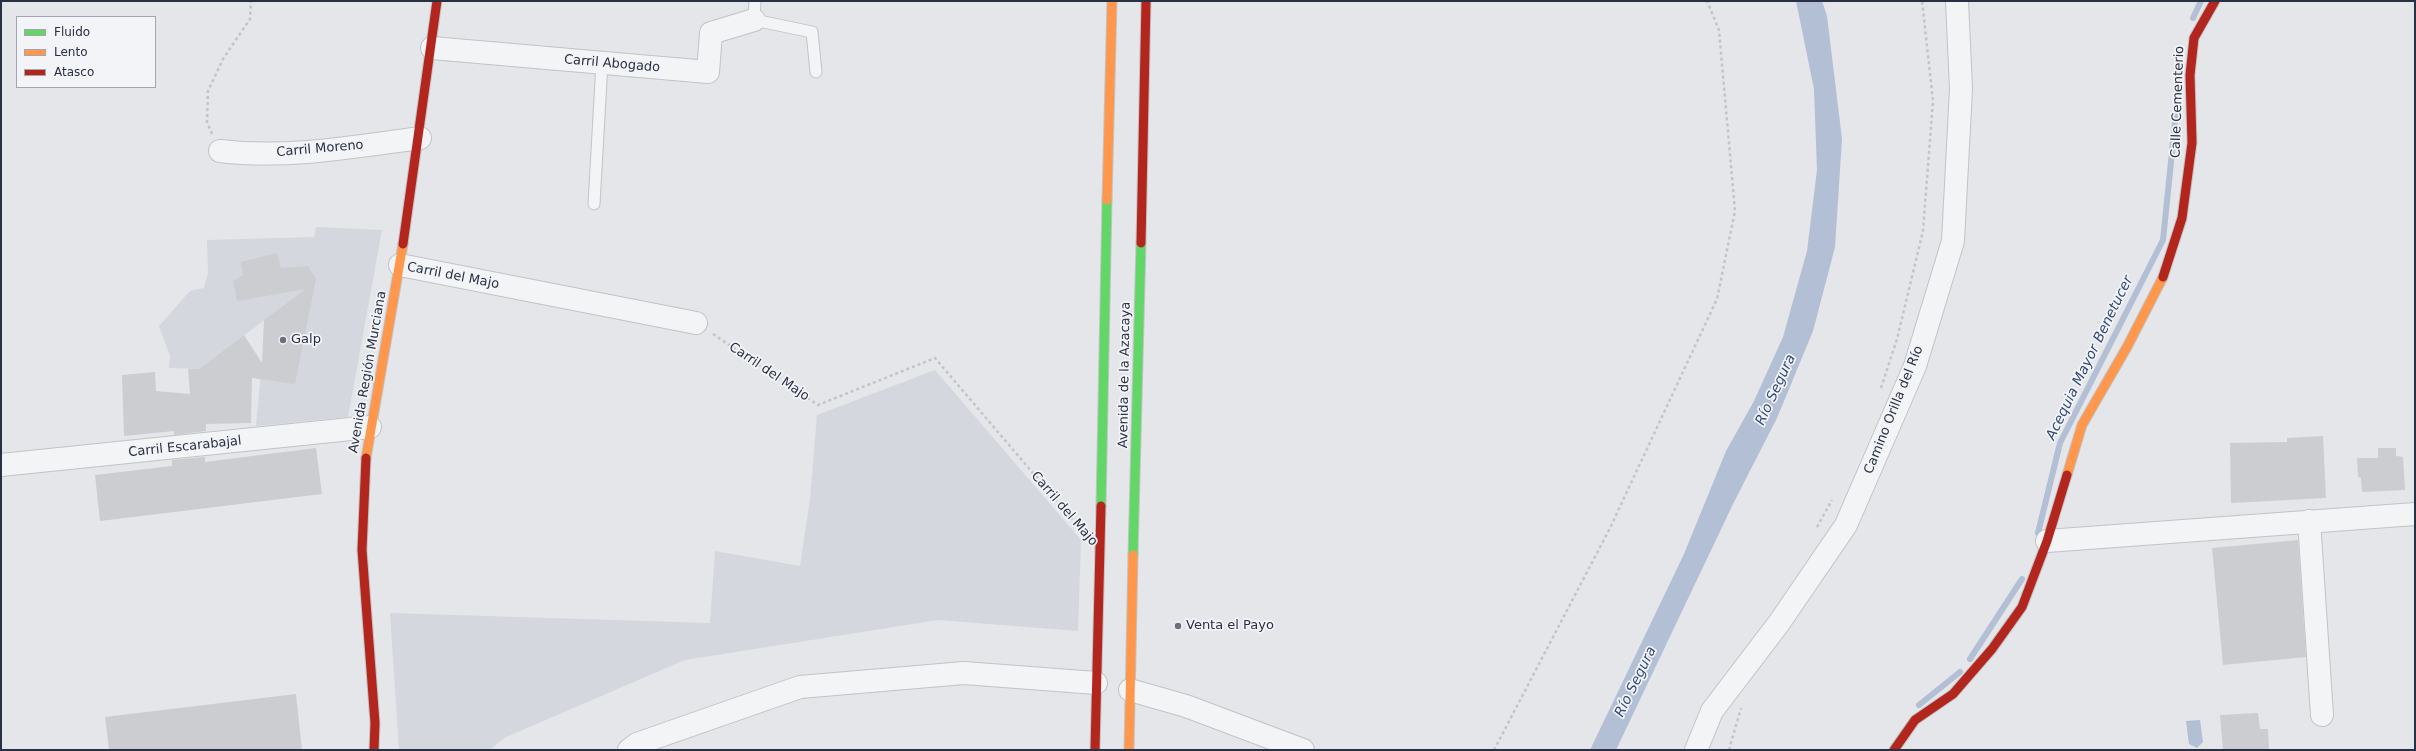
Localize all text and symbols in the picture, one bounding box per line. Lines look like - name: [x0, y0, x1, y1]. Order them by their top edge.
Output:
- legend: [16, 16, 156, 88]
- text: Fluido: [54, 25, 90, 39]
- text: Lento: [54, 45, 88, 59]
- street label: Calle Cementerio: [2168, 46, 2188, 158]
- street label: Carril Abogado: [563, 52, 661, 76]
- text: Atasco: [54, 65, 94, 79]
- street label: Carril Moreno: [276, 137, 364, 161]
- street label: Carril del Majo: [406, 259, 500, 293]
- water label: Acequia Mayor Benetucer: [2043, 273, 2137, 443]
- street label: Avenida Región Murciana: [346, 290, 390, 454]
- street label: Avenida de la Azacaya: [1116, 302, 1134, 448]
- place label: Galp: [291, 332, 321, 348]
- marker: Galp: [278, 335, 288, 345]
- street label: Carril del Majo: [726, 339, 812, 405]
- street label: Camino Orilla del Río: [1861, 344, 1927, 476]
- water label: Río Segura: [1752, 352, 1800, 428]
- street label: Carril Escarabajal: [128, 433, 242, 461]
- street label: Carril del Majo: [1027, 469, 1101, 549]
- place label: Venta el Payo: [1186, 618, 1274, 634]
- marker: Venta el Payo: [1173, 621, 1183, 631]
- water label: Río Segura: [1612, 644, 1660, 720]

